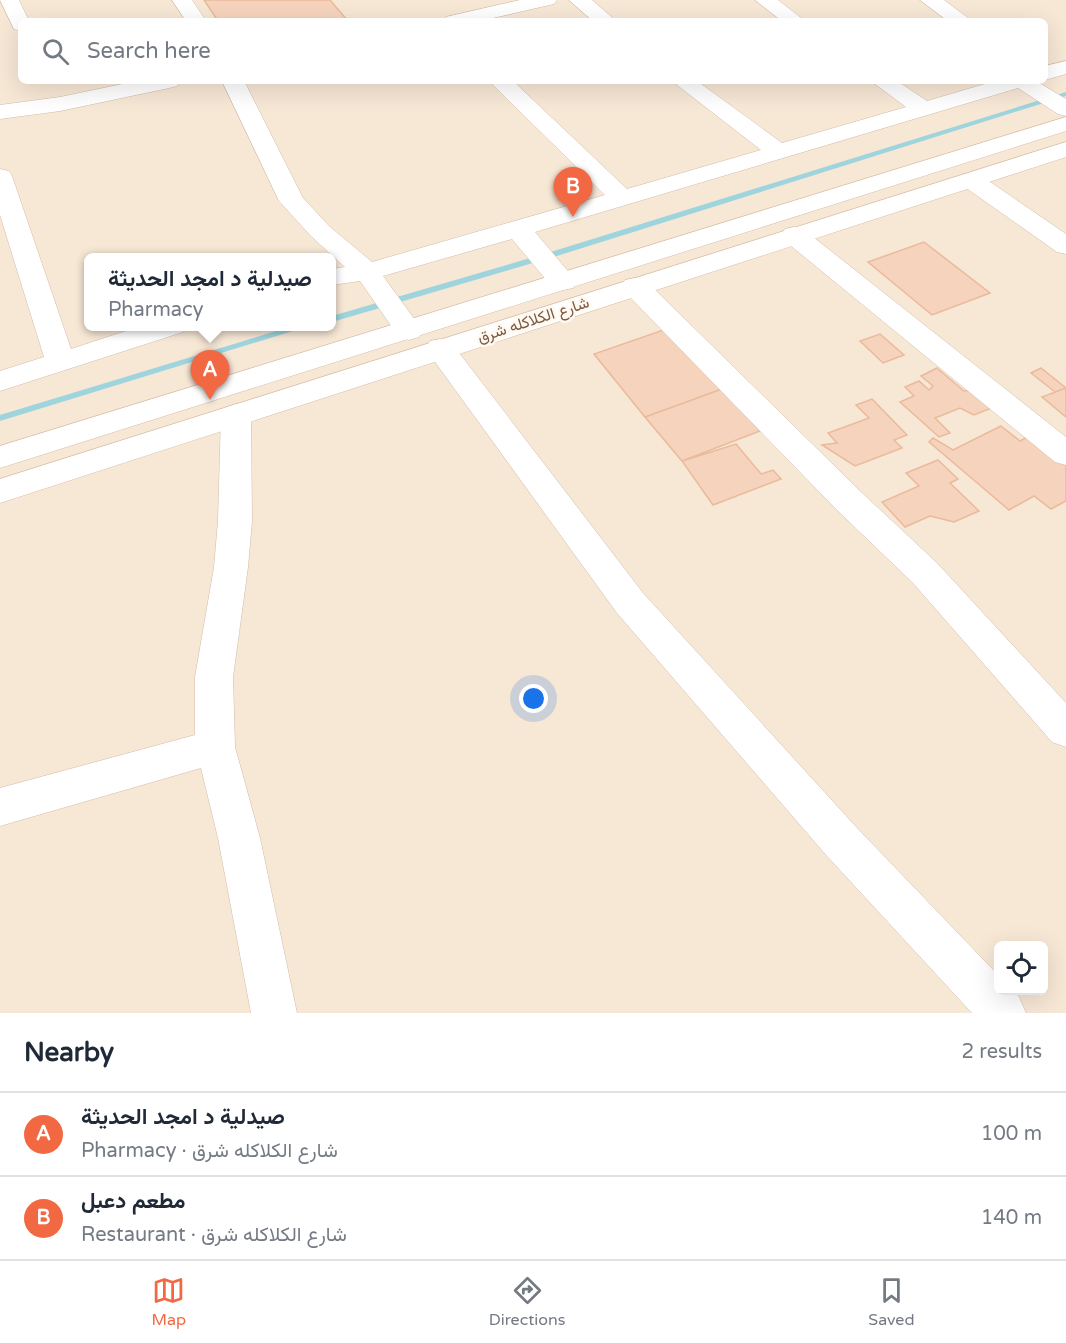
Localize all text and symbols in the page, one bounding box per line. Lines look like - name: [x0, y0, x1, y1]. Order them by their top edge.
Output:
- search box: [18, 18, 1048, 84]
- icon: search: [39, 35, 72, 68]
- text: Search here: [87, 38, 211, 64]
- pin: B: [554, 168, 592, 217]
- popup: [84, 253, 336, 331]
- text: صيدلية د امجد الحديثة: [108, 266, 312, 292]
- street label: شارع الكلاكله شرق: [475, 292, 592, 348]
- text: Pharmacy: [108, 298, 203, 322]
- pin: A: [190, 350, 230, 400]
- your location: [519, 684, 548, 713]
- map controls: [994, 941, 1048, 995]
- button: locate: [994, 941, 1048, 995]
- text: Nearby: [24, 1037, 114, 1068]
- text: 2 results: [962, 1040, 1042, 1064]
- text: صيدلية د امجد الحديثة: [81, 1104, 285, 1130]
- text: A: [36, 1122, 51, 1146]
- text: 100 m: [981, 1122, 1042, 1146]
- text: Pharmacy · شارع الكلاكله شرق: [81, 1139, 338, 1163]
- text: مطعم دعبل: [81, 1188, 186, 1214]
- text: B: [37, 1206, 50, 1230]
- text: 140 m: [981, 1206, 1042, 1230]
- text: Restaurant · شارع الكلاكله شرق: [81, 1223, 347, 1247]
- tab: Map: [151, 1274, 186, 1330]
- tab: Directions: [489, 1274, 565, 1330]
- tab: Saved: [868, 1274, 915, 1330]

